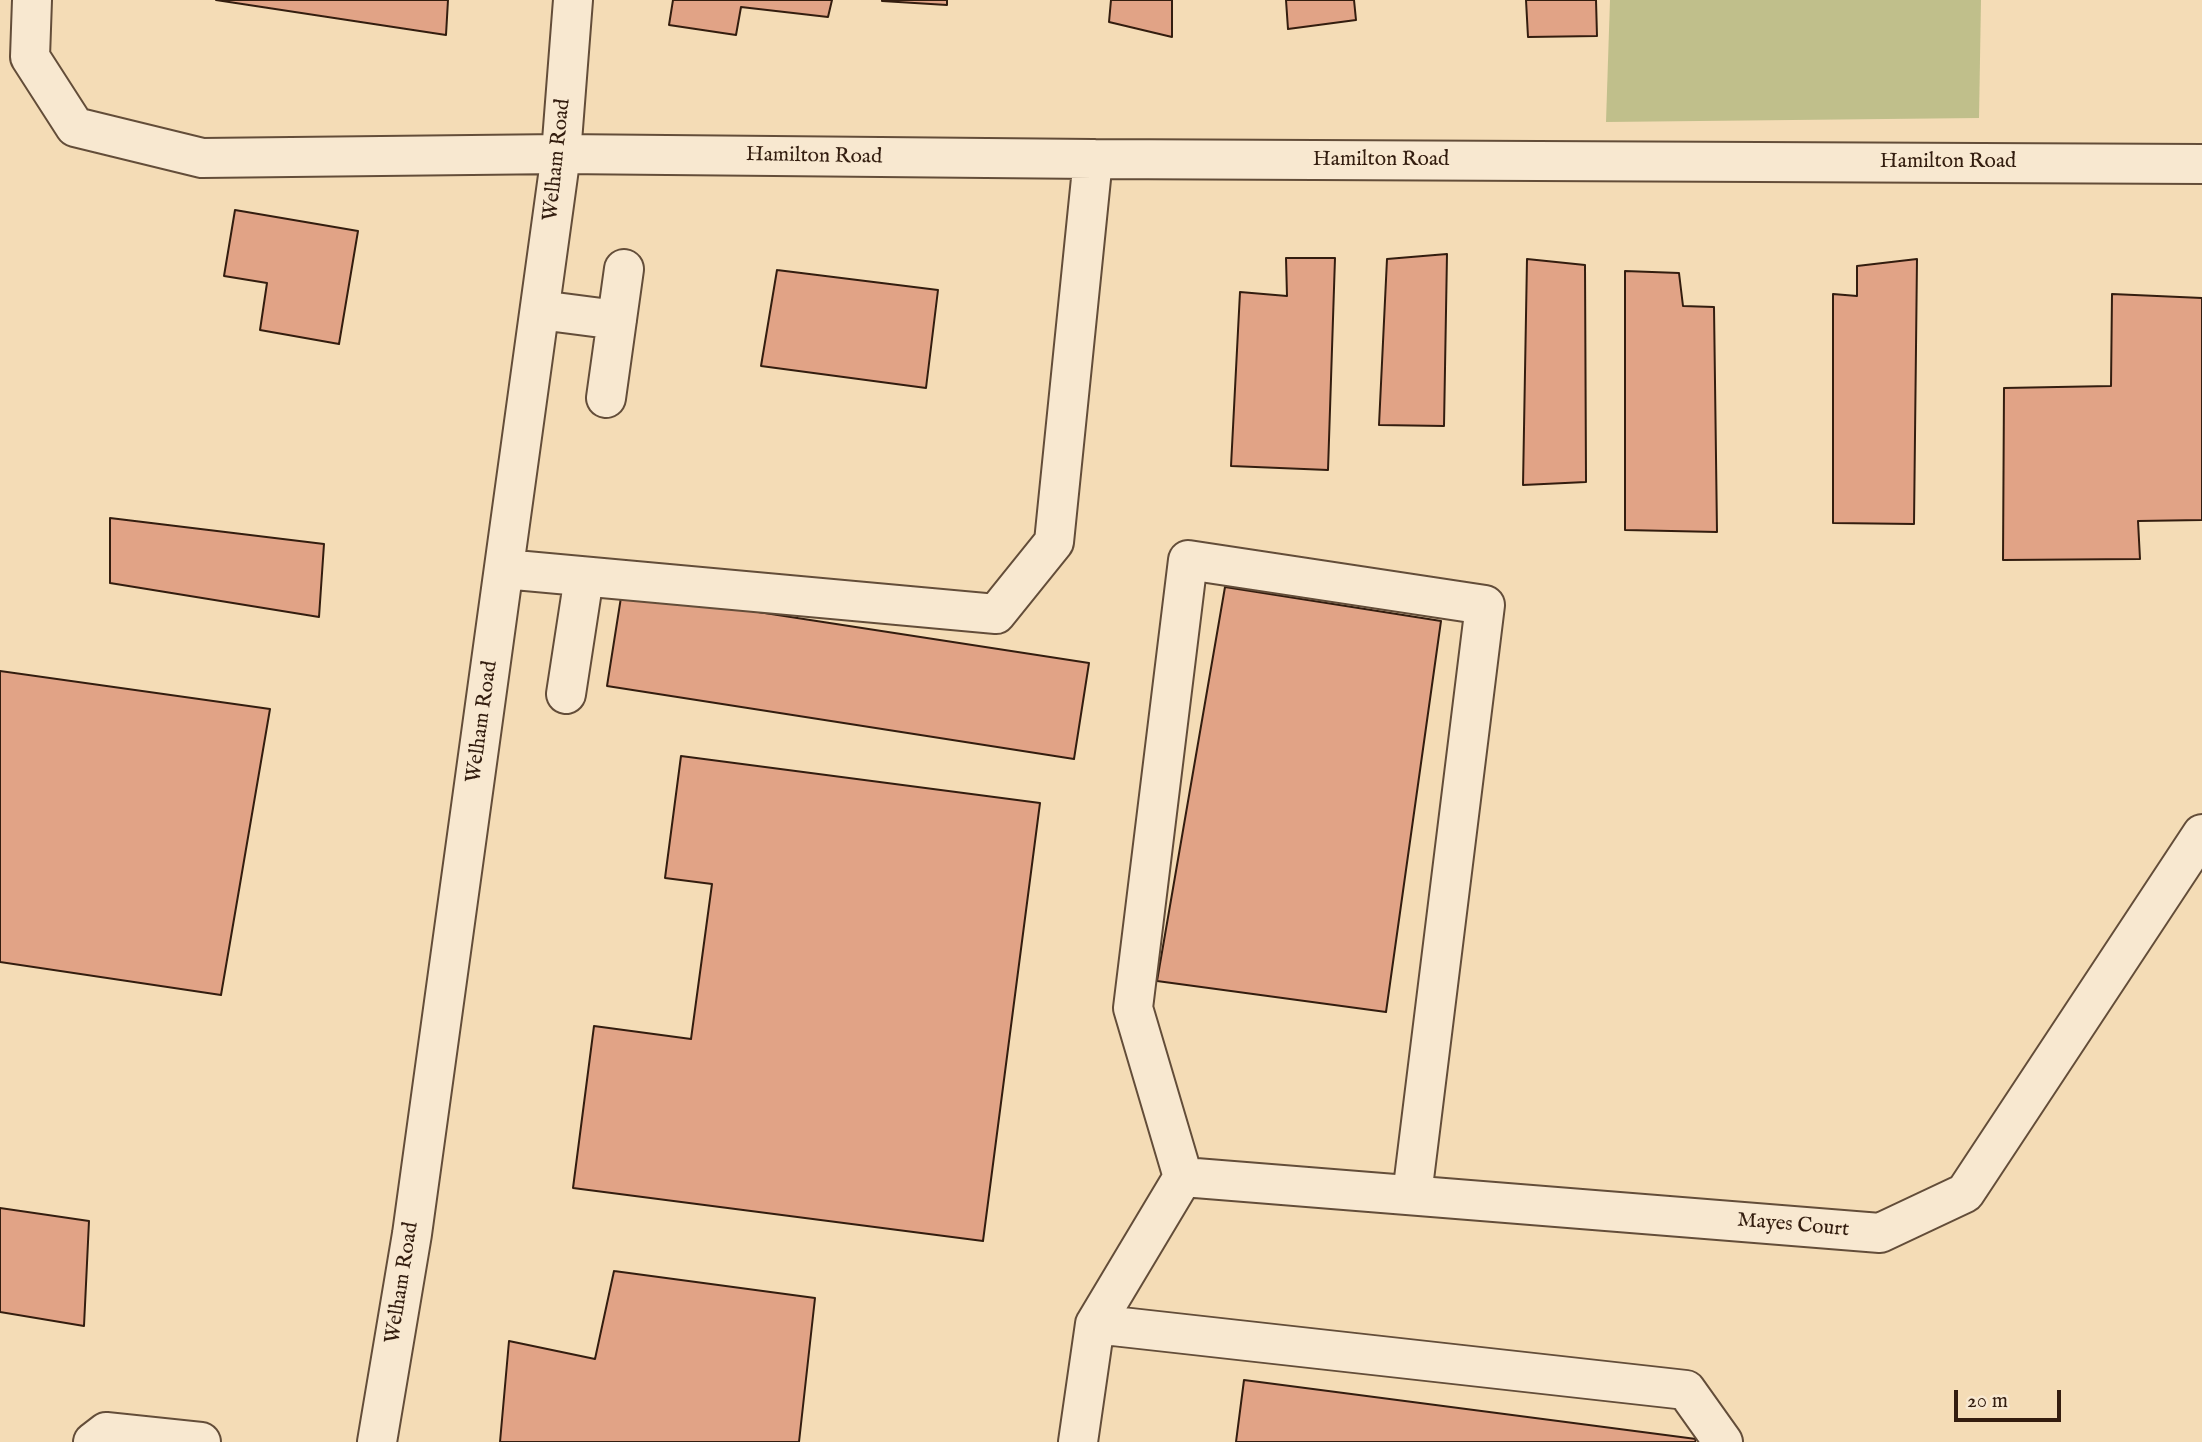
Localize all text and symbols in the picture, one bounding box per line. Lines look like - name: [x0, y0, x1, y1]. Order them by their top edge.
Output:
- street label: Welham Road: [539, 98, 577, 222]
- street label: Hamilton Road: [746, 143, 882, 171]
- street label: Hamilton Road: [1313, 148, 1449, 174]
- street label: Hamilton Road: [1880, 150, 2016, 176]
- street label: Welham Road: [462, 659, 504, 785]
- street label: Mayes Court: [1736, 1209, 1850, 1243]
- street label: Welham Road: [381, 1220, 425, 1346]
- scale bar: [1957, 1376, 2064, 1420]
- text: 20 m: [1967, 1388, 2008, 1415]

